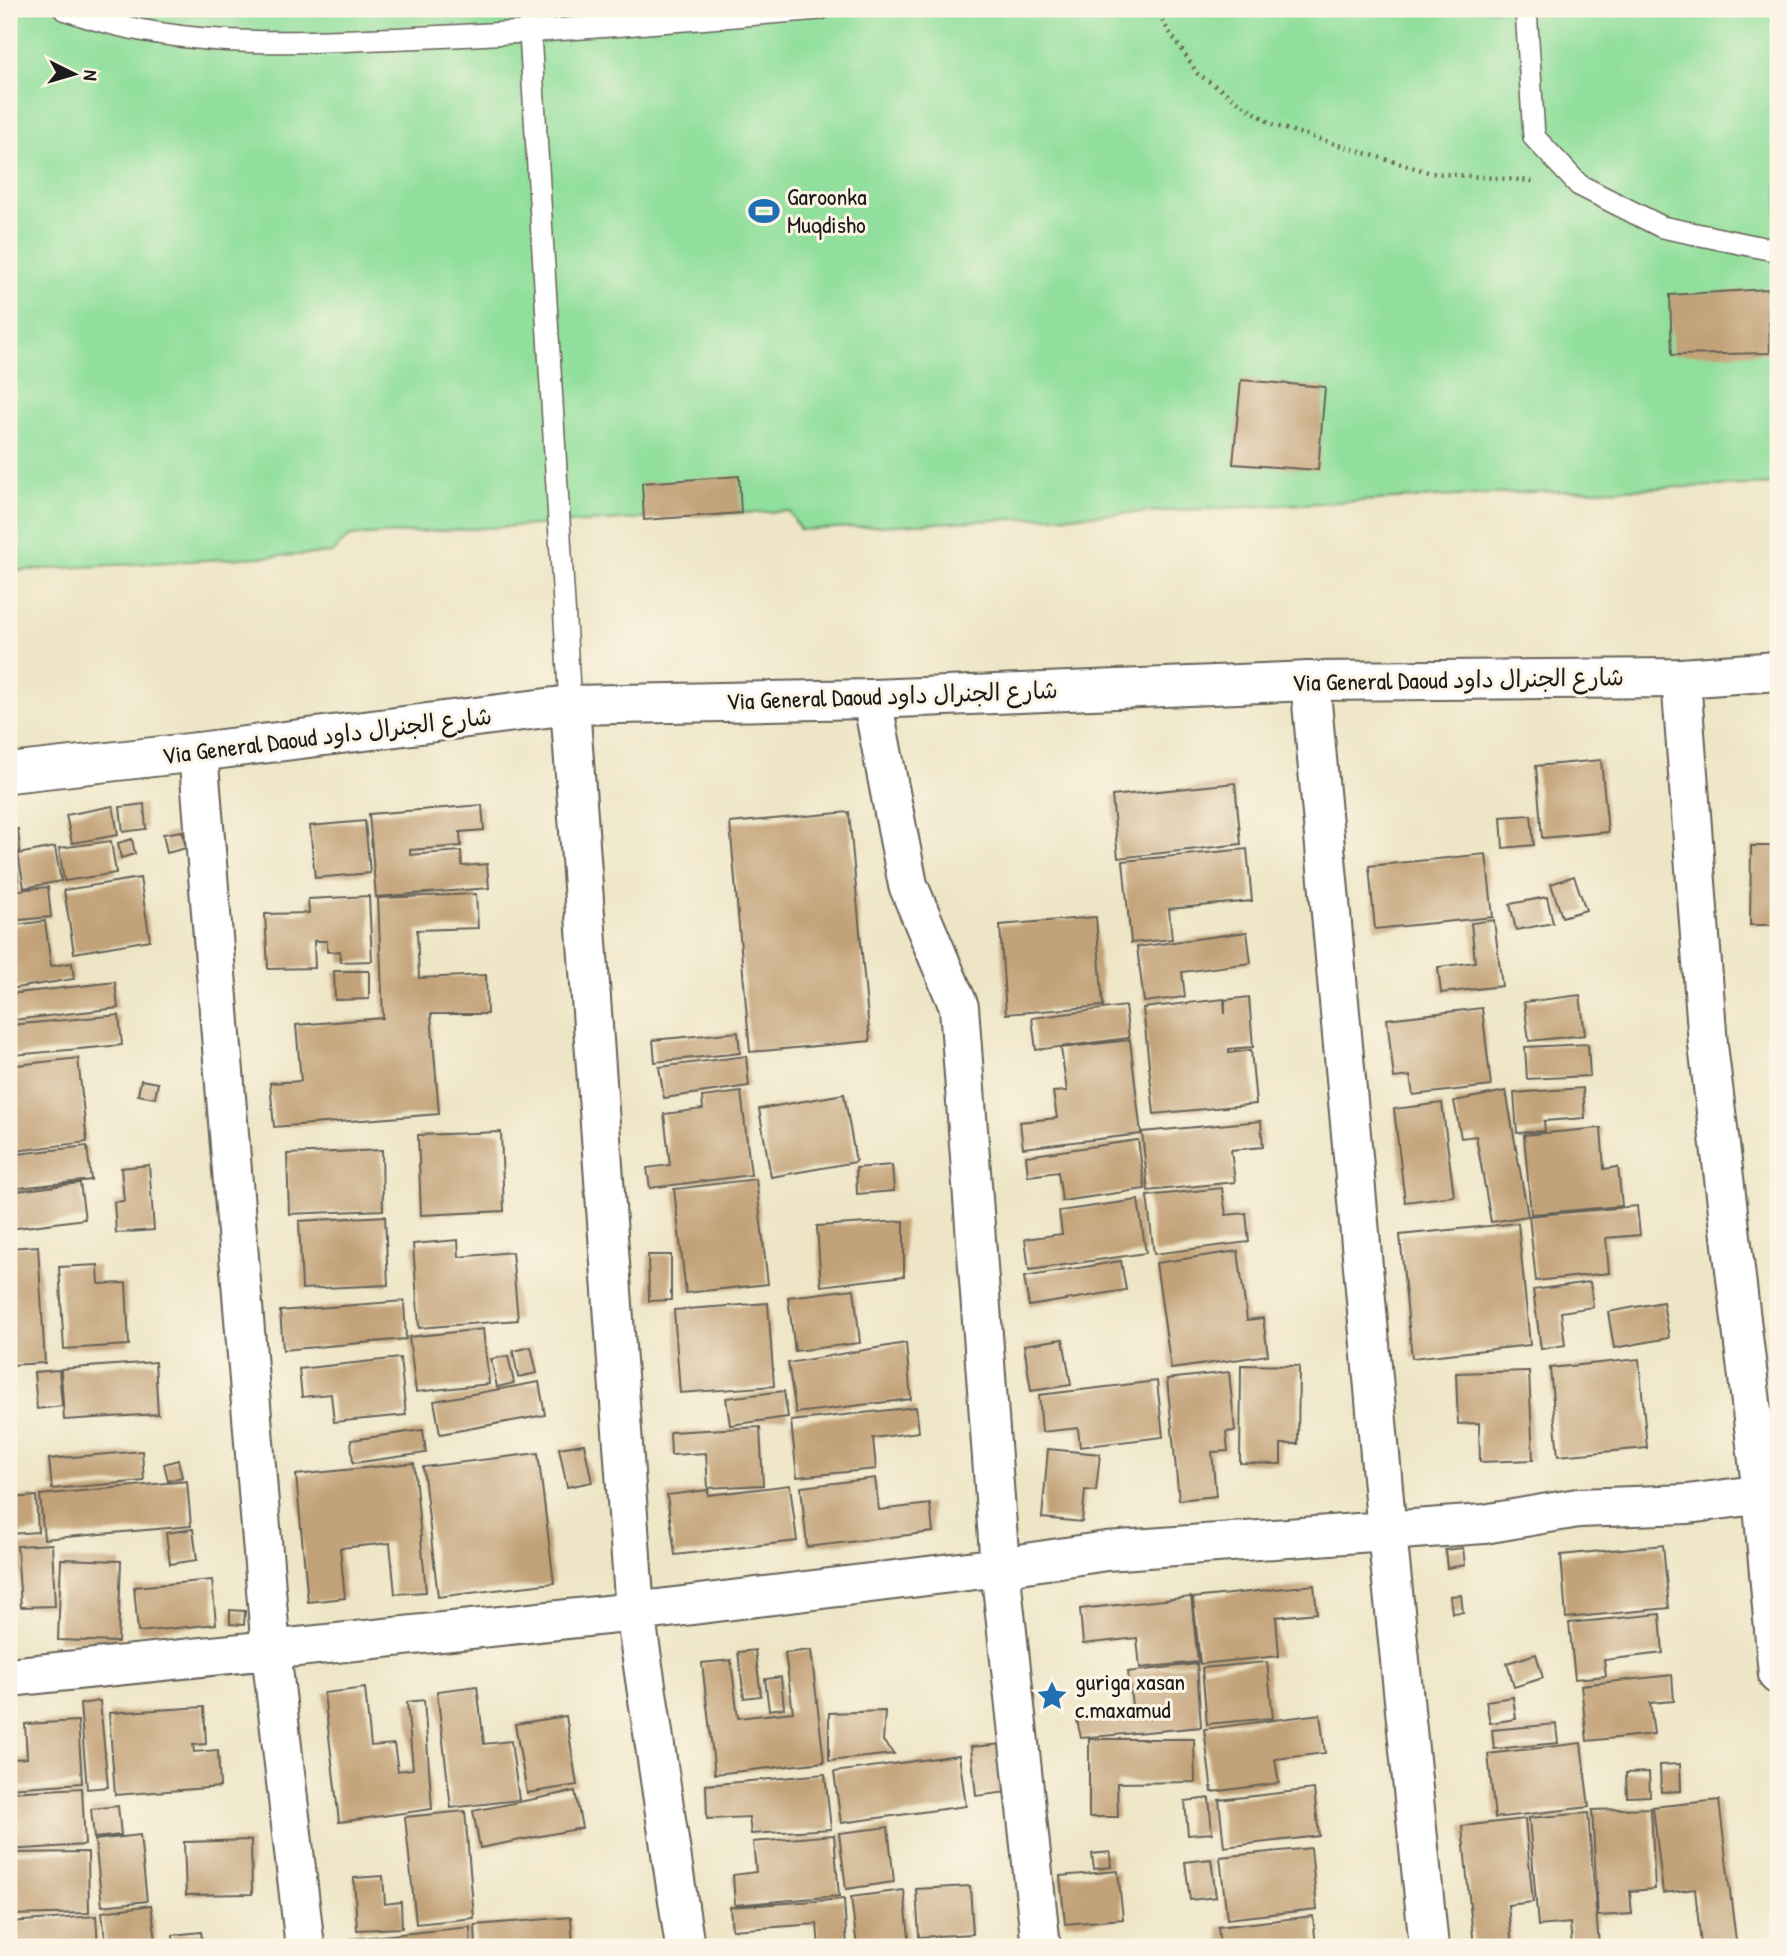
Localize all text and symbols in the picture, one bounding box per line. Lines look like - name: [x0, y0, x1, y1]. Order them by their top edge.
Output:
- north arrow: [38, 38, 108, 108]
- text: N: [78, 69, 104, 82]
- place label: Garoonka Muqdisho: [787, 180, 867, 240]
- sports icon: Garoonka Muqdisho: [747, 194, 781, 228]
- street label: Via General Daoud شارع الجنرال داود: [1292, 660, 1624, 700]
- street label: Via General Daoud شارع الجنرال داود: [726, 673, 1058, 719]
- street label: Via General Daoud شارع الجنرال داود: [160, 699, 494, 773]
- place label: guriga xasan c.maxamud: [1075, 1665, 1185, 1725]
- place icon: guriga xasan c.maxamud: [1035, 1679, 1069, 1713]

